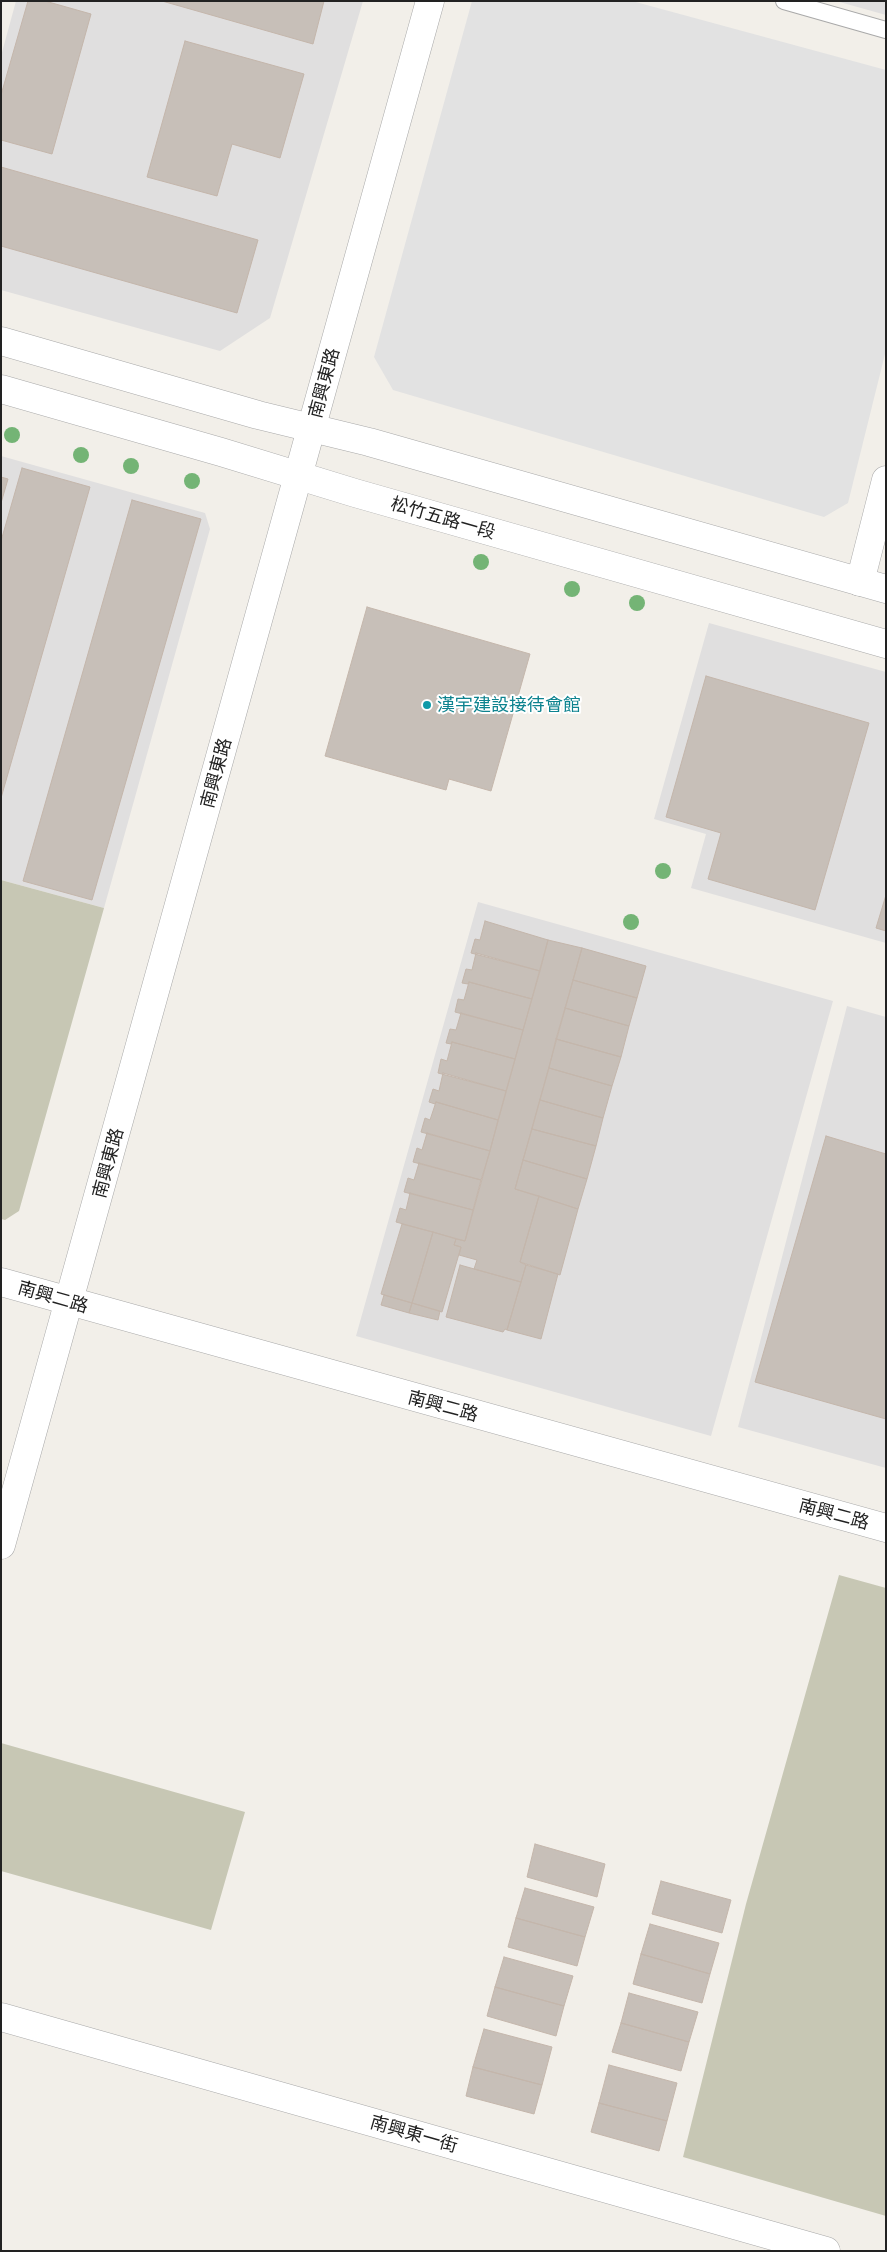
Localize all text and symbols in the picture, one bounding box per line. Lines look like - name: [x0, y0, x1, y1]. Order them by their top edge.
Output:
- street label: 南興東路: [304, 345, 344, 421]
- street label: 松竹五路一段: [388, 493, 498, 543]
- place label: 漢宇建設接待會館: [437, 694, 581, 716]
- marker: 漢宇建設接待會館: [421, 699, 433, 711]
- street label: 南興東路: [196, 735, 236, 811]
- street label: 南興東路: [88, 1125, 128, 1201]
- street label: 南興二路: [15, 1277, 91, 1317]
- street label: 南興二路: [405, 1386, 481, 1426]
- street label: 南興二路: [796, 1494, 872, 1534]
- street label: 南興東一街: [368, 2111, 460, 2157]

